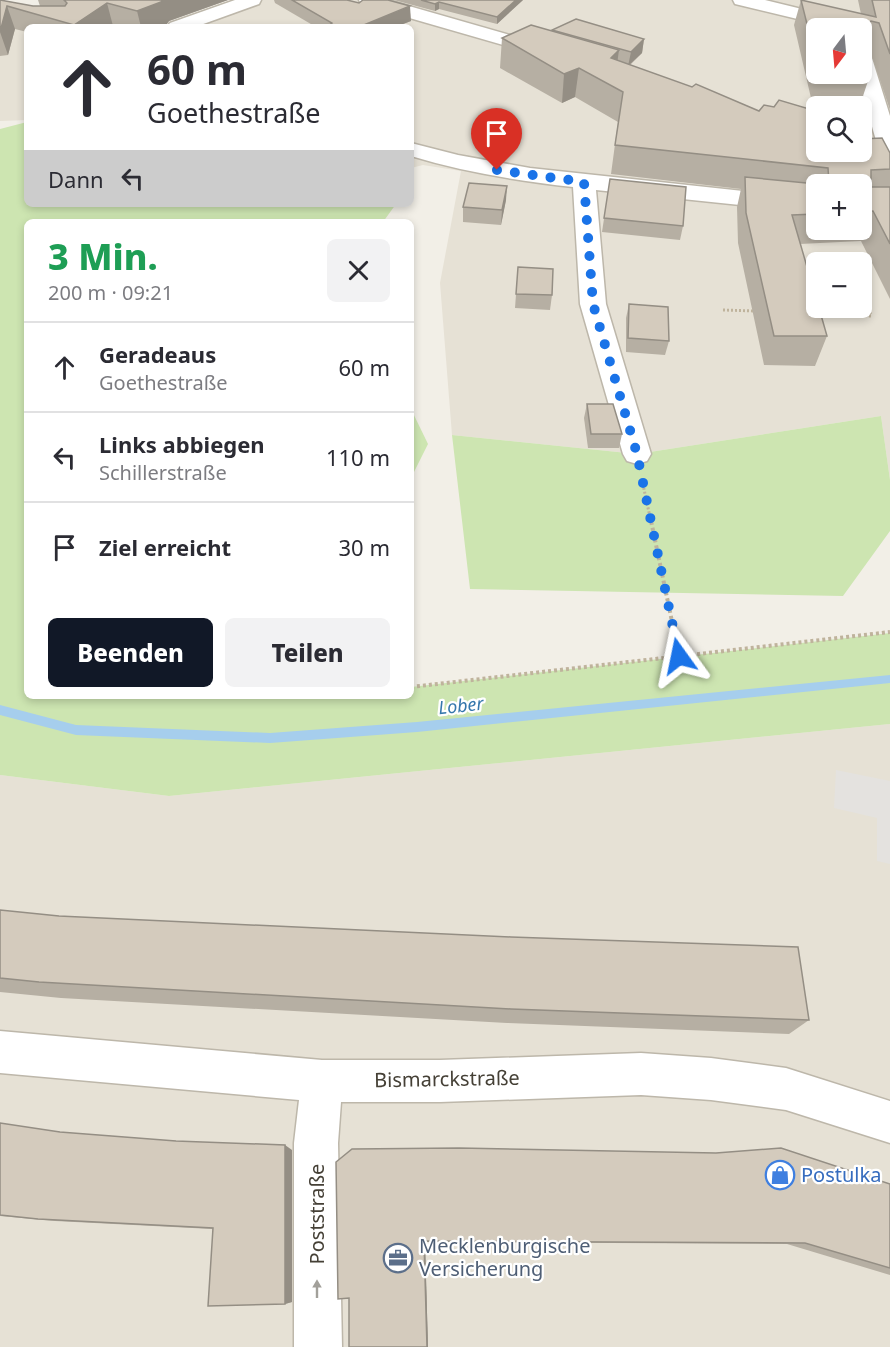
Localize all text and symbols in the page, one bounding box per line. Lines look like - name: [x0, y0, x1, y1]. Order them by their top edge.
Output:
- north arrow: [806, 18, 872, 84]
- map controls: [806, 18, 872, 318]
- text: 60 m: [147, 40, 247, 97]
- icon: ahead: [48, 48, 126, 126]
- text: Goethestraße: [147, 94, 321, 131]
- button: search: [806, 96, 872, 162]
- pin: [471, 108, 522, 170]
- icon: arrive: [480, 117, 513, 150]
- icon: left: [116, 162, 149, 195]
- text: Dann: [48, 164, 104, 194]
- button: +: [806, 174, 872, 240]
- text: 3 Min.: [48, 232, 158, 281]
- button: close: [327, 239, 390, 302]
- button: −: [806, 252, 872, 318]
- text: 200 m · 09:21: [48, 279, 173, 306]
- text: Geradeaus: [99, 339, 216, 369]
- icon: ahead: [48, 351, 81, 384]
- text: 60 m: [339, 352, 390, 382]
- text: Goethestraße: [99, 369, 228, 396]
- text: Links abbiegen: [99, 429, 265, 459]
- icon: left: [48, 441, 81, 474]
- text: 110 m: [326, 442, 390, 472]
- text: Schillerstraße: [99, 459, 227, 486]
- icon: arrive: [48, 531, 81, 564]
- text: Ziel erreicht: [99, 532, 231, 562]
- text: 30 m: [339, 532, 390, 562]
- button: Beenden: [48, 618, 213, 687]
- button: Teilen: [225, 618, 390, 687]
- position arrow: [647, 624, 711, 688]
- water label: Lober: [437, 691, 486, 719]
- street label: Bismarckstraße: [374, 1064, 520, 1093]
- shop icon: Postulka: [764, 1159, 796, 1191]
- place label: Postulka: [801, 1161, 881, 1188]
- street label: Poststraße: [303, 1164, 330, 1264]
- place label: Mecklenburgische Versicherung: [419, 1232, 591, 1282]
- office icon: Mecklenburgische Versicherung: [382, 1242, 414, 1274]
- one-way arrow: [312, 1279, 322, 1298]

